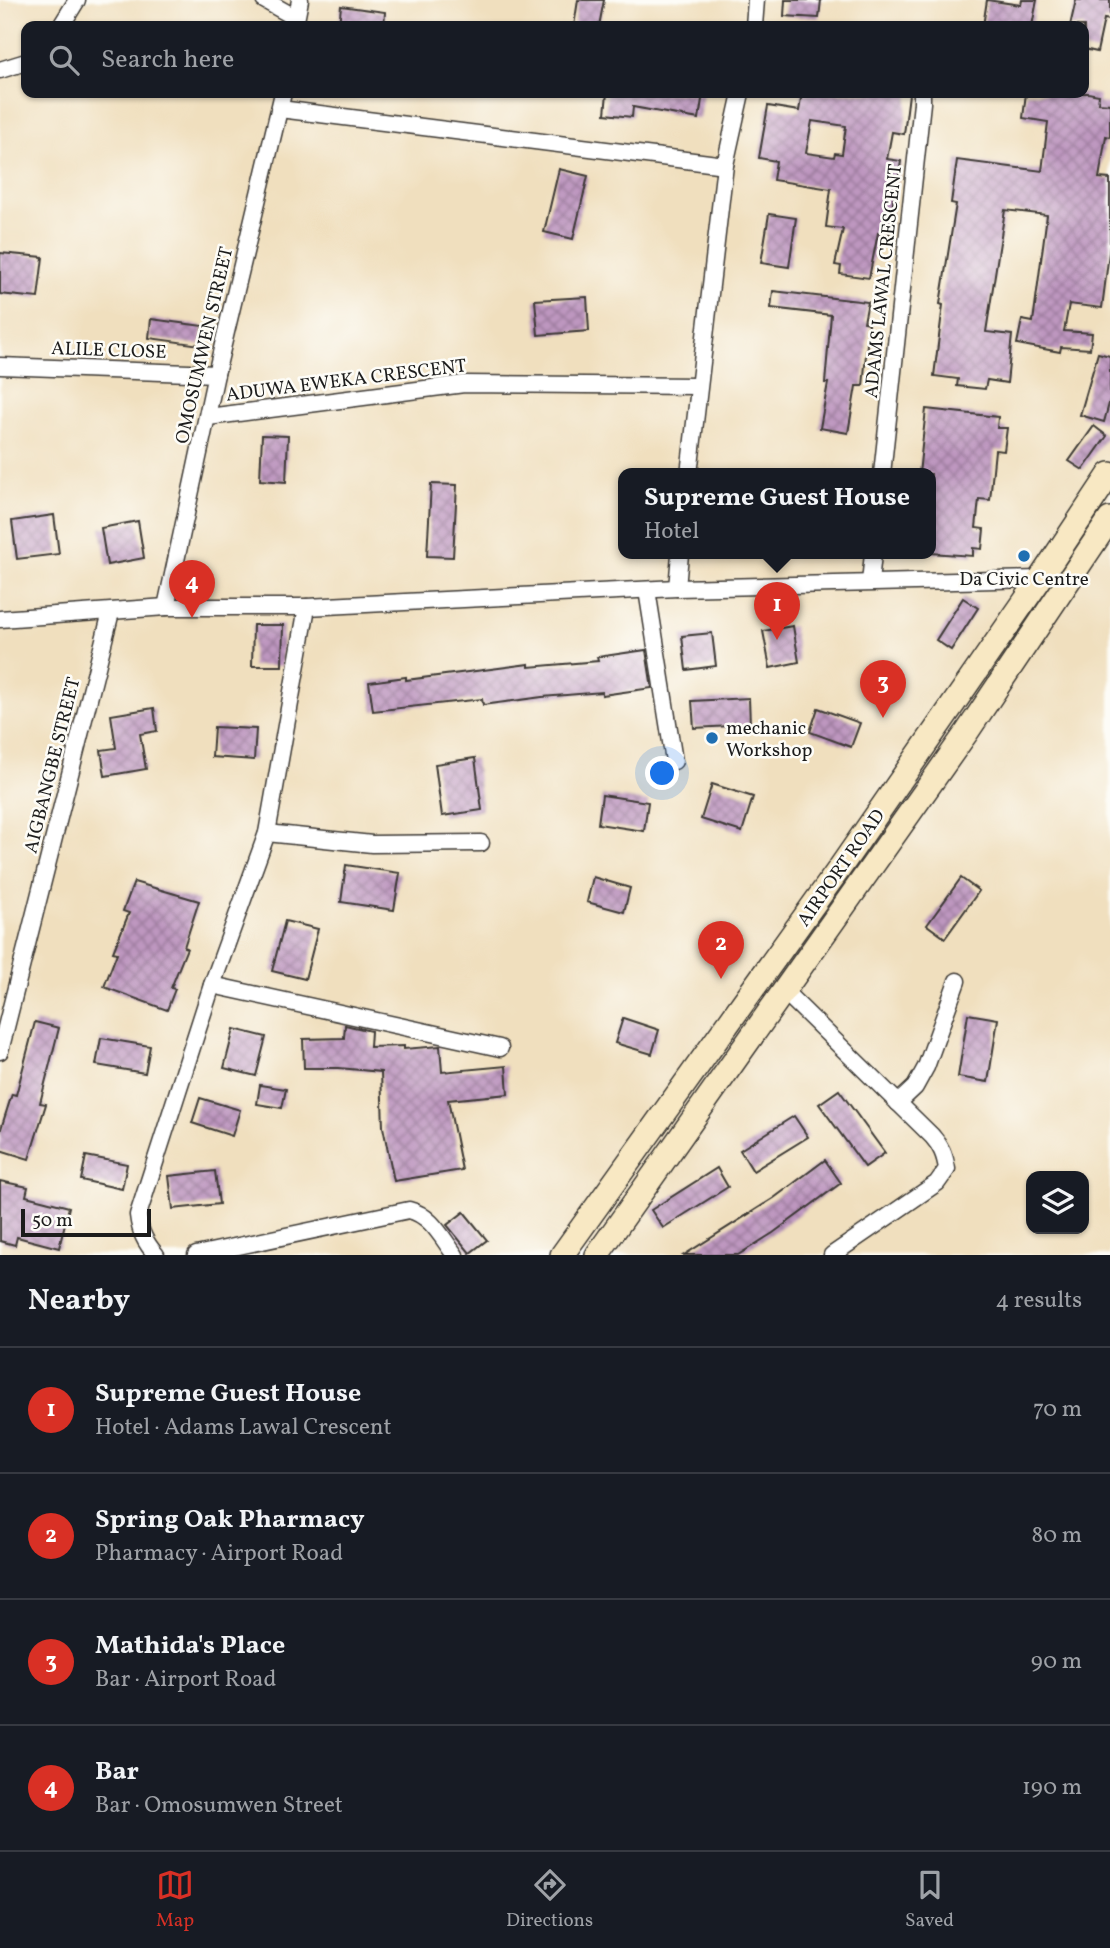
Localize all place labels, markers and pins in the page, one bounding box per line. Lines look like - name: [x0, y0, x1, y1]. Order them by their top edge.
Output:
- marker: Da Civic Centre: [1016, 548, 1032, 564]
- pin: 4: [169, 560, 215, 618]
- place label: Da Civic Centre: [959, 567, 1089, 593]
- pin: 1: [754, 582, 800, 640]
- pin: 3: [860, 660, 906, 718]
- place label: mechanic Workshop: [726, 716, 813, 764]
- marker: mechanic Workshop: [704, 730, 720, 746]
- pin: 2: [698, 921, 744, 979]

